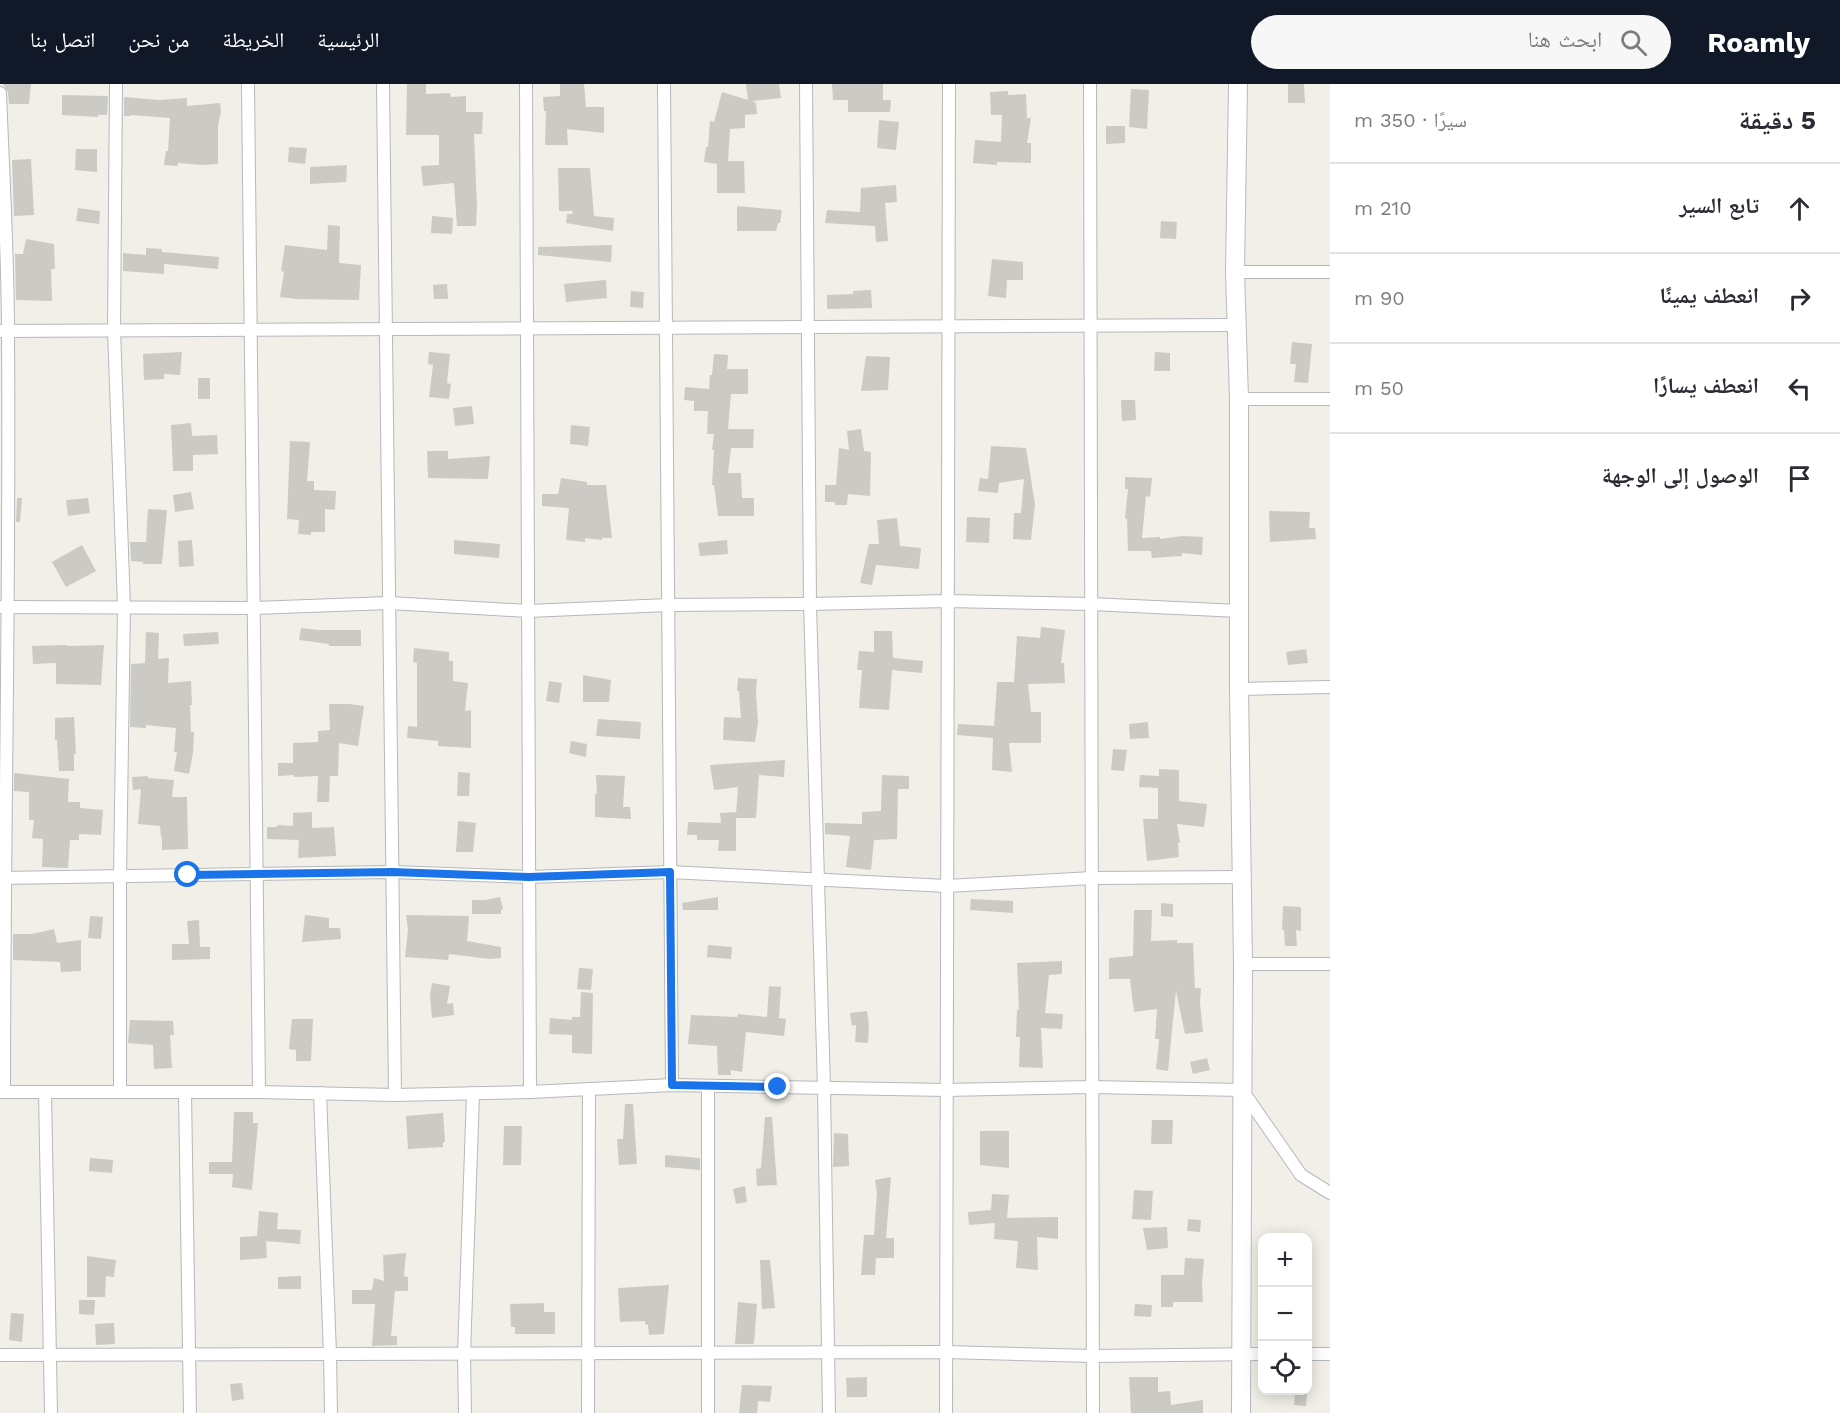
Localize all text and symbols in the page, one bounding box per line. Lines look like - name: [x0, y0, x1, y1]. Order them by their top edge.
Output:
- search box: [1251, 15, 1671, 69]
- icon: search: [1617, 26, 1650, 59]
- text: Roamly: [1707, 26, 1810, 59]
- text: اتصل بنا: [30, 27, 95, 52]
- text: من نحن: [128, 27, 189, 52]
- text: الخريطة: [222, 27, 284, 52]
- text: الرئيسية: [317, 27, 380, 52]
- text: ابحث هنا: [1528, 27, 1602, 52]
- text: 5 دقيقة: [1739, 105, 1816, 135]
- text: سيرًا · 350 m: [1354, 108, 1467, 132]
- icon: ahead: [1783, 192, 1816, 225]
- text: تابع السير: [1679, 193, 1759, 218]
- text: 210 m: [1354, 196, 1412, 220]
- icon: right: [1783, 282, 1816, 315]
- text: انعطف يمينًا: [1659, 283, 1759, 308]
- text: 90 m: [1354, 286, 1405, 310]
- icon: left: [1783, 372, 1816, 405]
- text: انعطف يسارًا: [1653, 373, 1759, 398]
- text: 50 m: [1354, 376, 1404, 400]
- icon: arrive: [1783, 462, 1816, 495]
- text: الوصول إلى الوجهة: [1602, 463, 1759, 488]
- route start: [174, 861, 200, 887]
- route end: [764, 1073, 790, 1099]
- map controls: [1258, 1233, 1312, 1395]
- button: +: [1258, 1233, 1312, 1287]
- button: −: [1258, 1287, 1312, 1341]
- button: locate: [1258, 1341, 1312, 1395]

